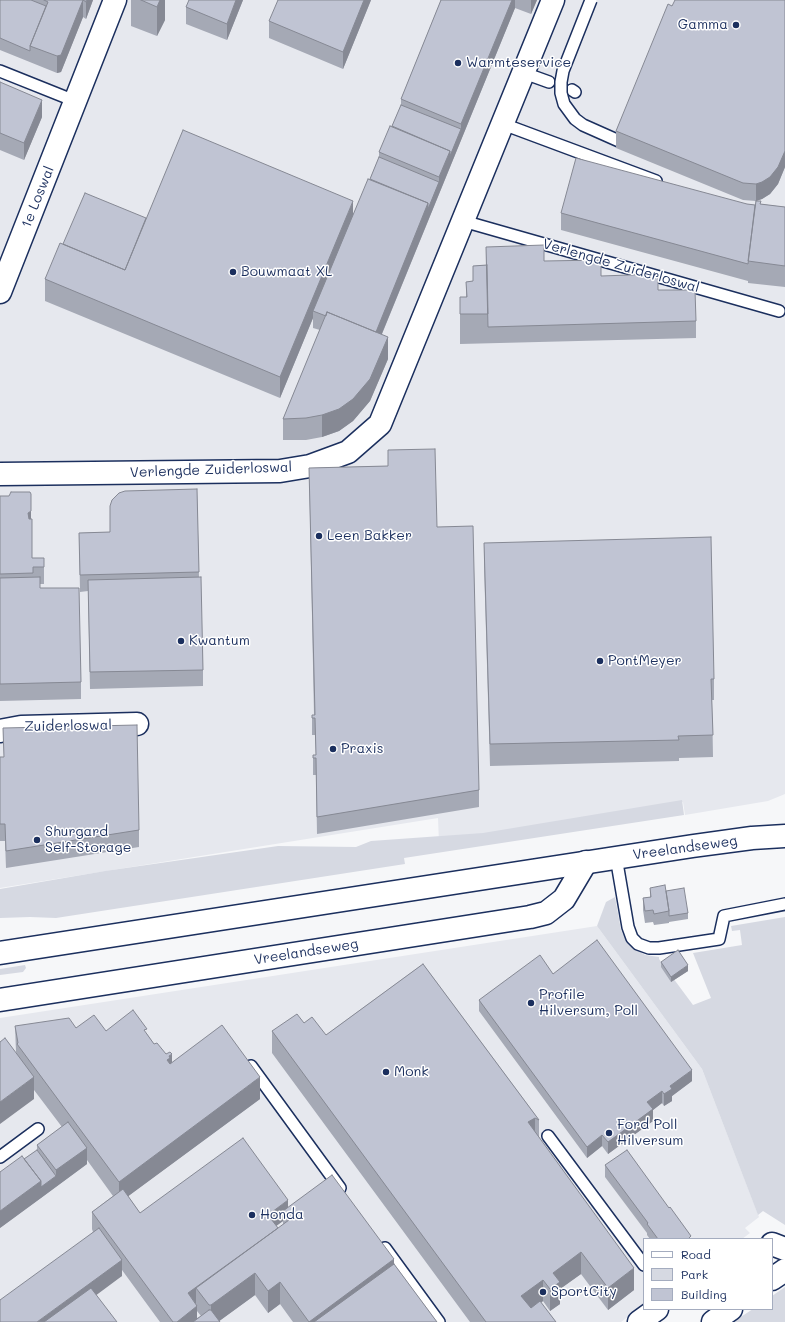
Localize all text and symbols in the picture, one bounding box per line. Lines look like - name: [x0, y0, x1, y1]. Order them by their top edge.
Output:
- place label: Gamma: [678, 17, 728, 33]
- marker: Gamma: [731, 20, 741, 30]
- place label: Warmteservice: [466, 55, 571, 71]
- marker: Warmteservice: [453, 58, 463, 68]
- street label: 1e Loswal: [18, 164, 58, 230]
- street label: Verlengde Zuiderloswal: [541, 236, 701, 296]
- place label: Bouwmaat XL: [241, 264, 332, 280]
- marker: Bouwmaat XL: [228, 267, 238, 277]
- street label: Verlengde Zuiderloswal: [130, 459, 292, 481]
- place label: Leen Bakker: [327, 528, 412, 544]
- marker: Leen Bakker: [314, 531, 324, 541]
- place label: Kwantum: [189, 633, 250, 649]
- marker: Kwantum: [176, 636, 186, 646]
- place label: PontMeyer: [608, 653, 682, 669]
- marker: PontMeyer: [595, 656, 605, 666]
- street label: Zuiderloswal: [24, 717, 112, 735]
- place label: Praxis: [341, 741, 384, 757]
- marker: Praxis: [328, 744, 338, 754]
- place label: Shurgard Self-Storage: [45, 824, 131, 856]
- street label: Vreelandseweg: [632, 832, 738, 864]
- marker: Shurgard Self-Storage: [32, 835, 42, 845]
- street label: Vreelandseweg: [253, 935, 359, 969]
- place label: Profile Hilversum, Poll: [539, 987, 638, 1020]
- marker: Profile Hilversum, Poll: [526, 998, 536, 1008]
- place label: Monk: [394, 1064, 429, 1080]
- marker: Monk: [381, 1067, 391, 1077]
- place label: Ford Poll Hilversum: [617, 1117, 683, 1150]
- marker: Ford Poll Hilversum: [604, 1128, 614, 1138]
- place label: Honda: [260, 1207, 304, 1223]
- marker: Honda: [247, 1210, 257, 1220]
- legend: [643, 1238, 773, 1310]
- text: Road: [681, 1246, 711, 1262]
- text: Park: [681, 1266, 708, 1282]
- place label: SportCity: [551, 1284, 617, 1300]
- text: Building: [681, 1286, 727, 1302]
- marker: SportCity: [538, 1287, 548, 1297]

